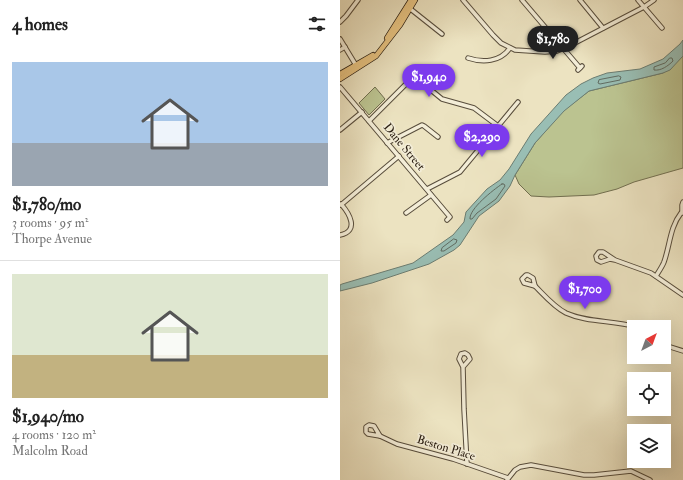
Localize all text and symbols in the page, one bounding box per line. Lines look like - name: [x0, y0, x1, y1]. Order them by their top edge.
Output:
- icon: filters: [306, 13, 328, 35]
- text: 4 homes: [12, 14, 68, 35]
- pin: $1,780: [520, 26, 586, 60]
- text: $1,780: [536, 31, 570, 47]
- pin: $1,940: [396, 64, 462, 98]
- text: $1,940: [411, 69, 447, 85]
- icon: home: [134, 88, 206, 160]
- street label: Dane Street: [380, 120, 428, 174]
- pin: $2,290: [449, 124, 515, 158]
- text: $2,290: [464, 129, 500, 145]
- text: $1,780/mo: [12, 194, 81, 215]
- text: 3 rooms · 95 m²: [12, 215, 88, 231]
- text: Thorpe Avenue: [12, 231, 92, 247]
- pin: $1,700: [552, 276, 618, 310]
- text: $1,700: [568, 281, 602, 297]
- icon: home: [134, 300, 206, 372]
- north arrow: [627, 320, 671, 364]
- map controls: [627, 320, 671, 468]
- button: locate: [627, 372, 671, 416]
- text: $1,940/mo: [12, 406, 84, 427]
- button: layers: [627, 424, 671, 468]
- text: 4 rooms · 120 m²: [12, 427, 96, 443]
- street label: Beston Place: [415, 432, 477, 464]
- text: Malcolm Road: [12, 443, 88, 459]

